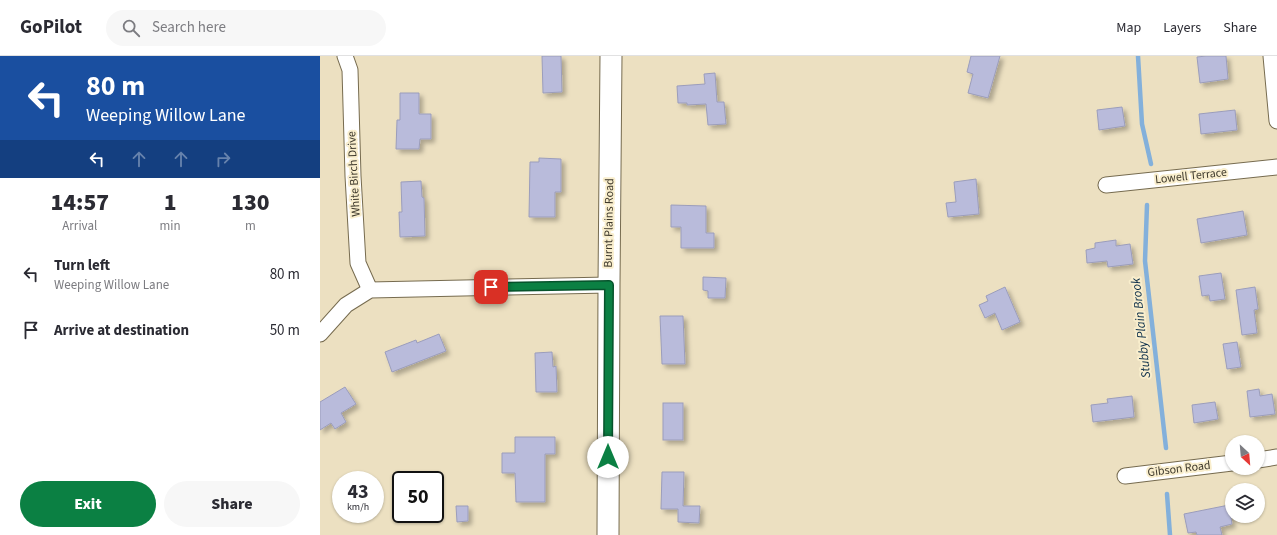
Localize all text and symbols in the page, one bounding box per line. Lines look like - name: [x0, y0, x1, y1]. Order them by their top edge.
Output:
- search box: [106, 10, 386, 46]
- text: GoPilot: [20, 14, 82, 41]
- icon: search: [120, 17, 142, 39]
- text: Search here: [152, 17, 226, 38]
- text: Map: [1116, 18, 1141, 38]
- text: Layers: [1163, 18, 1201, 38]
- text: Share: [1223, 18, 1257, 38]
- text: 80 m: [86, 66, 145, 106]
- icon: left: [20, 72, 72, 124]
- text: Weeping Willow Lane: [86, 103, 246, 128]
- street label: White Birch Drive: [343, 131, 365, 217]
- icon: left: [86, 148, 108, 170]
- icon: ahead: [128, 148, 150, 170]
- icon: ahead: [170, 148, 192, 170]
- icon: right: [212, 148, 234, 170]
- street label: Lowell Terrace: [1154, 164, 1228, 188]
- street label: Burnt Plains Road: [600, 178, 618, 268]
- text: 14:57: [50, 185, 109, 220]
- text: 1: [164, 185, 177, 220]
- text: 130: [231, 185, 270, 220]
- text: Arrival: [62, 217, 97, 235]
- text: min: [160, 217, 181, 235]
- text: m: [245, 217, 256, 235]
- text: Turn left: [54, 255, 110, 276]
- icon: left: [20, 263, 42, 285]
- text: 80 m: [270, 264, 300, 285]
- pin: [474, 270, 508, 304]
- text: Weeping Willow Lane: [54, 276, 169, 294]
- icon: arrive: [480, 276, 502, 298]
- water label: Stubby Plain Brook: [1127, 276, 1155, 379]
- icon: arrive: [20, 319, 42, 341]
- text: Arrive at destination: [54, 320, 189, 341]
- text: 50 m: [270, 320, 300, 341]
- north arrow: [1225, 435, 1265, 475]
- map controls: [1225, 435, 1265, 523]
- position arrow: [587, 436, 629, 478]
- street label: Gibson Road: [1147, 457, 1211, 481]
- speed limit sign: 50: [392, 471, 444, 523]
- text: 43: [347, 478, 369, 506]
- button: Exit: [20, 481, 156, 527]
- button: Share: [164, 481, 300, 527]
- button: layers: [1225, 483, 1265, 523]
- text: km/h: [347, 500, 369, 514]

